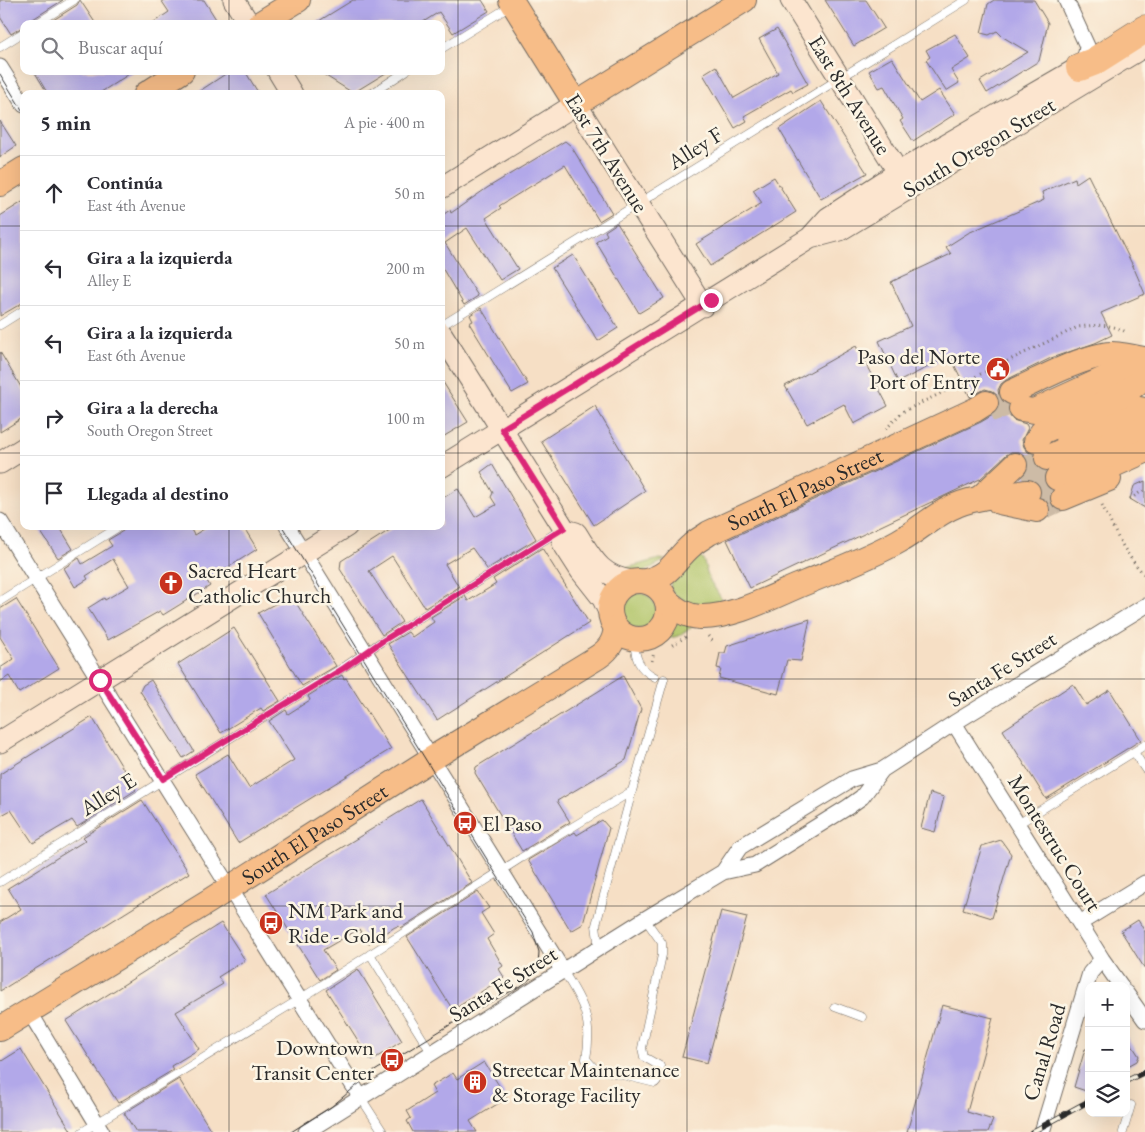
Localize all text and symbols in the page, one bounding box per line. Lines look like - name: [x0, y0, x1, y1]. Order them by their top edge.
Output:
- search box: [20, 20, 445, 75]
- street label: East 8th Avenue: [802, 30, 898, 160]
- icon: search: [38, 34, 66, 62]
- text: Buscar aquí: [78, 35, 163, 60]
- street label: East 7th Avenue: [559, 88, 655, 218]
- street label: South Oregon Street: [897, 90, 1061, 204]
- text: 5 min: [40, 109, 91, 136]
- text: A pie · 400 m: [344, 112, 425, 133]
- street label: Alley F: [661, 120, 728, 177]
- text: Continúa: [87, 170, 163, 195]
- icon: ahead: [40, 179, 68, 207]
- text: 50 m: [394, 183, 425, 204]
- text: East 4th Avenue: [87, 195, 185, 216]
- text: Gira a la izquierda: [87, 245, 233, 270]
- icon: left: [40, 254, 68, 282]
- text: 200 m: [386, 258, 425, 279]
- text: Alley E: [87, 270, 131, 291]
- route end: [700, 289, 723, 312]
- text: Gira a la izquierda: [87, 320, 233, 345]
- icon: left: [40, 329, 68, 357]
- text: 50 m: [394, 333, 425, 354]
- place label: Paso del Norte Port of Entry: [857, 342, 980, 396]
- text: East 6th Avenue: [87, 345, 185, 366]
- public building icon: Paso del Norte Port of Entry: [985, 356, 1011, 382]
- text: Gira a la derecha: [87, 395, 218, 420]
- icon: right: [40, 404, 68, 432]
- text: 100 m: [386, 408, 425, 429]
- text: South Oregon Street: [87, 420, 213, 441]
- street label: South El Paso Street: [722, 440, 887, 537]
- icon: arrive: [40, 479, 68, 507]
- text: Llegada al destino: [87, 481, 229, 506]
- place label: Sacred Heart Catholic Church: [188, 556, 331, 610]
- church icon: Sacred Heart Catholic Church: [158, 570, 184, 596]
- street label: Santa Fe Street: [942, 624, 1062, 714]
- route start: [89, 669, 112, 692]
- street label: Alley E: [74, 766, 141, 823]
- street label: Montestruc Court: [1001, 769, 1109, 917]
- street label: South El Paso Street: [236, 776, 393, 891]
- place label: El Paso: [482, 809, 542, 838]
- bus stop icon: El Paso: [452, 810, 478, 836]
- place label: NM Park and Ride - Gold: [288, 896, 404, 950]
- bus stop icon: NM Park and Ride - Gold: [258, 910, 284, 936]
- street label: Santa Fe Street: [443, 939, 563, 1029]
- map controls: [1085, 982, 1130, 1117]
- button: +: [1085, 982, 1130, 1027]
- street label: Canal Road: [1015, 999, 1073, 1104]
- button: −: [1085, 1027, 1130, 1072]
- place label: Downtown Transit Center: [251, 1033, 375, 1087]
- bus stop icon: Downtown Transit Center: [379, 1047, 405, 1073]
- place label: Streetcar Maintenance & Storage Facility: [492, 1055, 680, 1109]
- building icon: Streetcar Maintenance & Storage Facility: [462, 1069, 488, 1095]
- button: layers: [1085, 1072, 1130, 1117]

